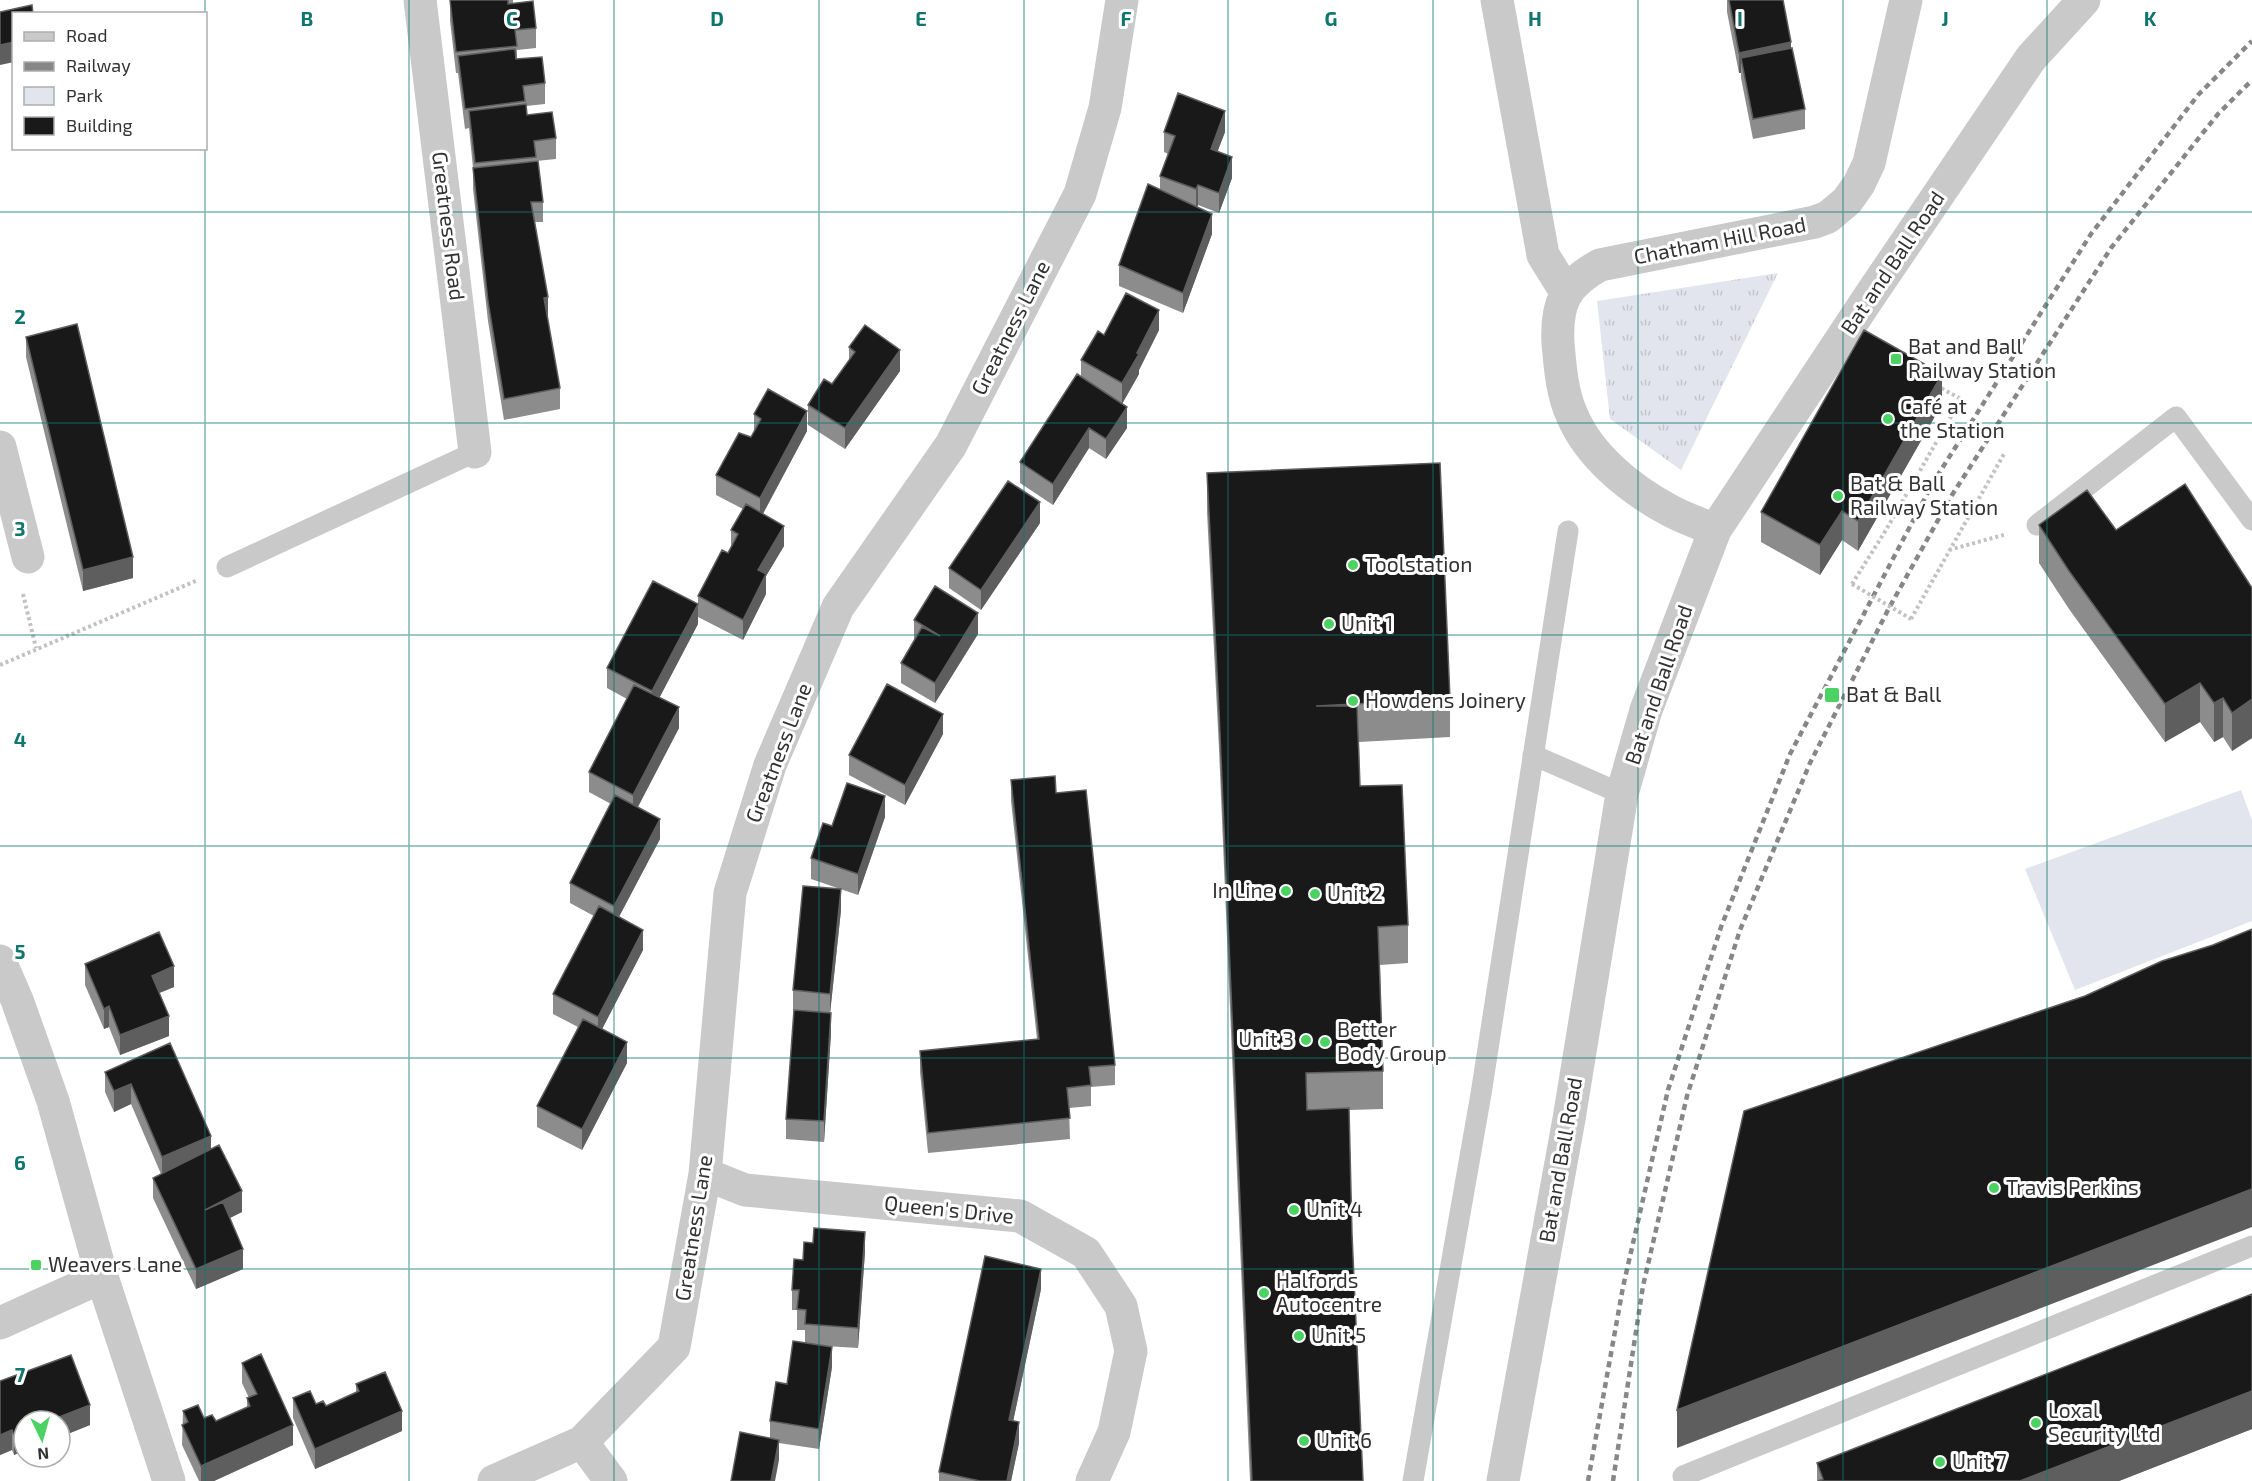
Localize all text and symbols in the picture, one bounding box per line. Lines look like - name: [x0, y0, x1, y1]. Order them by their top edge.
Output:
- text: B: [301, 6, 313, 30]
- text: C: [506, 6, 518, 30]
- text: D: [710, 6, 724, 30]
- text: E: [915, 6, 927, 30]
- text: F: [1120, 6, 1132, 30]
- text: G: [1325, 6, 1337, 30]
- text: H: [1528, 6, 1542, 30]
- text: I: [1737, 6, 1743, 30]
- text: J: [1941, 6, 1949, 30]
- text: K: [2144, 6, 2157, 30]
- legend: [12, 12, 207, 150]
- text: Road: [66, 24, 107, 46]
- text: Railway: [66, 54, 131, 76]
- text: Park: [66, 84, 103, 106]
- text: Building: [66, 114, 133, 136]
- street label: Greatness Road: [428, 150, 471, 302]
- street label: Bat and Ball Road: [1835, 186, 1949, 338]
- street label: Chatham Hill Road: [1632, 211, 1808, 268]
- street label: Greatness Lane: [965, 256, 1054, 399]
- text: 2: [14, 304, 26, 328]
- place label: Bat and Ball Railway Station: [1908, 333, 2056, 382]
- marker: Bat and Ball Railway Station: [1889, 352, 1903, 366]
- place label: Café at the Station: [1900, 393, 2005, 442]
- marker: Café at the Station: [1881, 412, 1895, 426]
- place label: Bat & Ball Railway Station: [1850, 470, 1998, 519]
- marker: Bat & Ball Railway Station: [1831, 489, 1845, 503]
- text: 3: [14, 516, 26, 540]
- place label: Toolstation: [1365, 551, 1472, 576]
- marker: Toolstation: [1346, 558, 1360, 572]
- street label: Bat and Ball Road: [1619, 601, 1697, 768]
- place label: Unit 1: [1341, 610, 1393, 635]
- marker: Unit 1: [1322, 617, 1336, 631]
- street label: Greatness Lane: [740, 679, 816, 826]
- place label: Bat & Ball: [1846, 681, 1942, 706]
- marker: Bat & Ball: [1823, 686, 1841, 704]
- place label: Howdens Joinery: [1365, 687, 1526, 712]
- marker: Howdens Joinery: [1346, 694, 1360, 708]
- text: 4: [14, 727, 27, 751]
- place label: In Line: [1212, 877, 1274, 902]
- place label: Unit 2: [1327, 880, 1383, 905]
- marker: In Line: [1279, 884, 1293, 898]
- marker: Unit 2: [1308, 887, 1322, 901]
- text: 5: [14, 939, 26, 963]
- place label: Better Body Group: [1337, 1016, 1447, 1065]
- place label: Unit 3: [1238, 1026, 1294, 1051]
- marker: Unit 3: [1299, 1033, 1313, 1047]
- marker: Better Body Group: [1318, 1035, 1332, 1049]
- street label: Bat and Ball Road: [1533, 1075, 1586, 1244]
- text: 6: [14, 1150, 26, 1174]
- street label: Greatness Lane: [669, 1153, 716, 1303]
- place label: Travis Perkins: [2006, 1174, 2139, 1199]
- marker: Travis Perkins: [1987, 1181, 2001, 1195]
- street label: Queen's Drive: [883, 1189, 1015, 1229]
- place label: Unit 4: [1306, 1196, 1363, 1221]
- marker: Unit 4: [1287, 1203, 1301, 1217]
- place label: Weavers Lane: [48, 1251, 182, 1276]
- marker: Weavers Lane: [29, 1258, 43, 1272]
- place label: Halfords Autocentre: [1276, 1267, 1382, 1316]
- marker: Halfords Autocentre: [1257, 1286, 1271, 1300]
- place label: Unit 5: [1311, 1322, 1366, 1347]
- marker: Unit 5: [1292, 1329, 1306, 1343]
- text: 7: [15, 1362, 26, 1386]
- place label: Loxal Security Ltd: [2048, 1397, 2161, 1446]
- north arrow: [12, 1409, 72, 1469]
- marker: Loxal Security Ltd: [2029, 1416, 2043, 1430]
- place label: Unit 6: [1316, 1427, 1372, 1452]
- marker: Unit 6: [1297, 1434, 1311, 1448]
- text: N: [37, 1444, 50, 1464]
- place label: Unit 7: [1952, 1448, 2007, 1473]
- marker: Unit 7: [1933, 1455, 1947, 1469]

